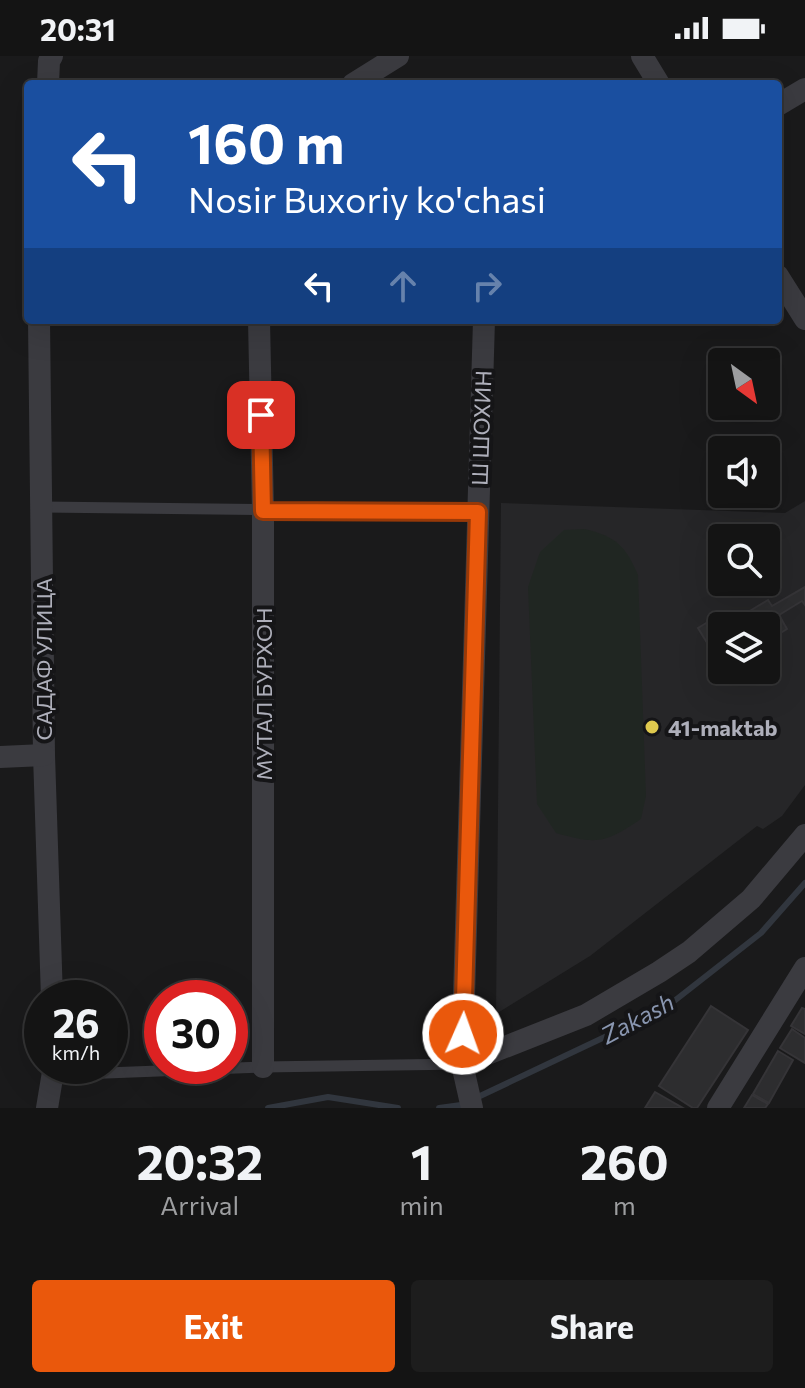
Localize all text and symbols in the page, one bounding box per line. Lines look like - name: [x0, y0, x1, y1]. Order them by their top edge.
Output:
- text: 20:31: [40, 10, 116, 47]
- text: 160 m: [188, 107, 345, 176]
- icon: left: [56, 112, 160, 216]
- text: Nosir Buxoriy ko'chasi: [188, 176, 546, 220]
- icon: left: [297, 264, 341, 308]
- icon: ahead: [381, 264, 425, 308]
- icon: right: [465, 264, 509, 308]
- north arrow: [708, 348, 780, 420]
- map controls: [708, 348, 780, 684]
- street label: Ш ШОХИН: [465, 370, 497, 486]
- pin: [227, 381, 295, 449]
- icon: arrive: [239, 393, 283, 437]
- button: sound: [708, 436, 780, 508]
- button: search: [708, 524, 780, 596]
- street label: САДАФ УЛИЦА: [30, 578, 57, 740]
- street label: МУТАЛ БУРХОН: [250, 608, 277, 780]
- button: layers: [708, 612, 780, 684]
- place label: 41-maktab: [668, 714, 778, 741]
- marker: 41-maktab: [643, 718, 661, 736]
- speed limit sign: 30: [144, 980, 248, 1084]
- water label: Zakash: [595, 987, 679, 1050]
- position arrow: [421, 992, 505, 1076]
- text: 26: [52, 997, 100, 1046]
- text: km/h: [52, 1040, 100, 1064]
- text: 20:32: [136, 1131, 263, 1190]
- text: 1: [411, 1131, 432, 1190]
- text: 260: [580, 1131, 669, 1190]
- text: Arrival: [160, 1189, 239, 1220]
- text: min: [399, 1189, 444, 1220]
- text: m: [613, 1189, 636, 1220]
- button: Exit: [32, 1280, 395, 1372]
- button: Share: [411, 1280, 773, 1372]

